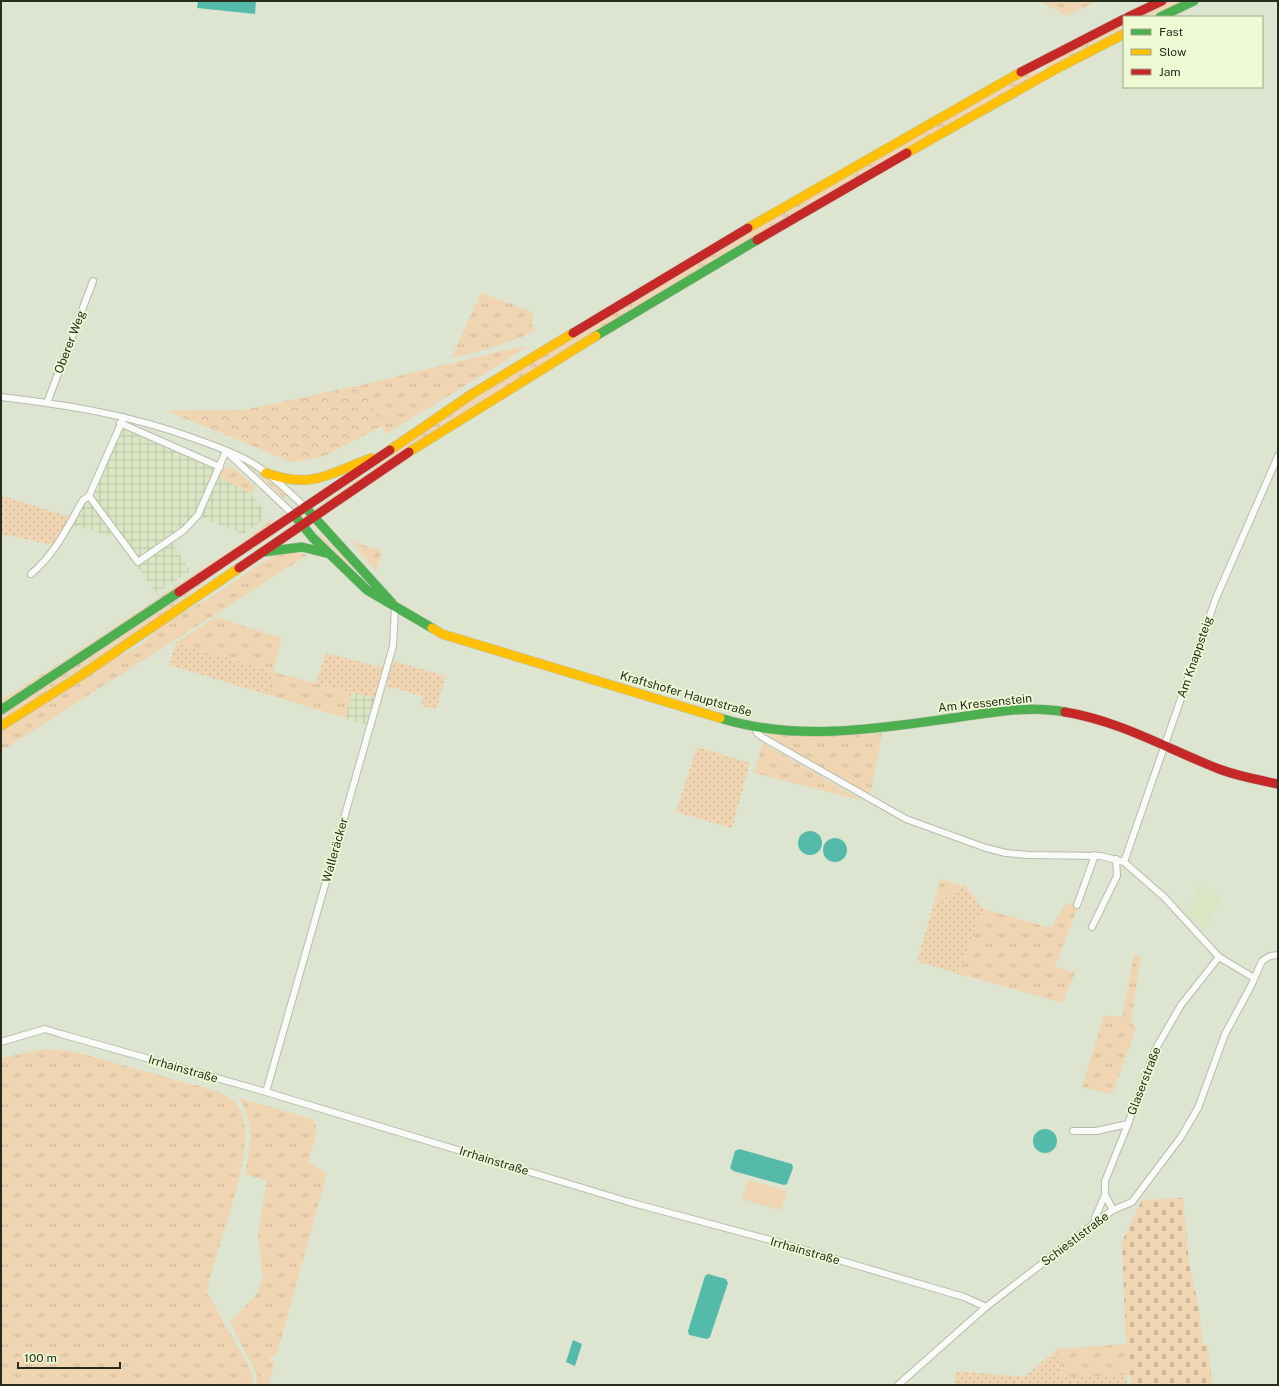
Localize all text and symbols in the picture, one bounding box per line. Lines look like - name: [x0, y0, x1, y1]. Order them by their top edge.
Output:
- legend: [1123, 16, 1263, 88]
- text: Fast: [1159, 25, 1184, 39]
- text: Slow: [1159, 45, 1187, 59]
- text: Jam: [1159, 65, 1181, 79]
- street label: Oberer Weg: [52, 308, 88, 376]
- street label: Am Knappsteig: [1174, 614, 1216, 700]
- street label: Kraftshofer Hauptstraße: [618, 668, 754, 720]
- street label: Am Kressenstein: [937, 691, 1033, 715]
- street label: Walleräcker: [319, 816, 351, 884]
- street label: Glaserstraße: [1125, 1045, 1164, 1117]
- street label: Irrhainstraße: [147, 1052, 220, 1086]
- street label: Irrhainstraße: [458, 1144, 531, 1178]
- street label: Schiestlstraße: [1039, 1209, 1112, 1269]
- street label: Irrhainstraße: [769, 1234, 842, 1268]
- scale bar: [18, 1344, 120, 1370]
- text: 100 m: [24, 1351, 57, 1365]

